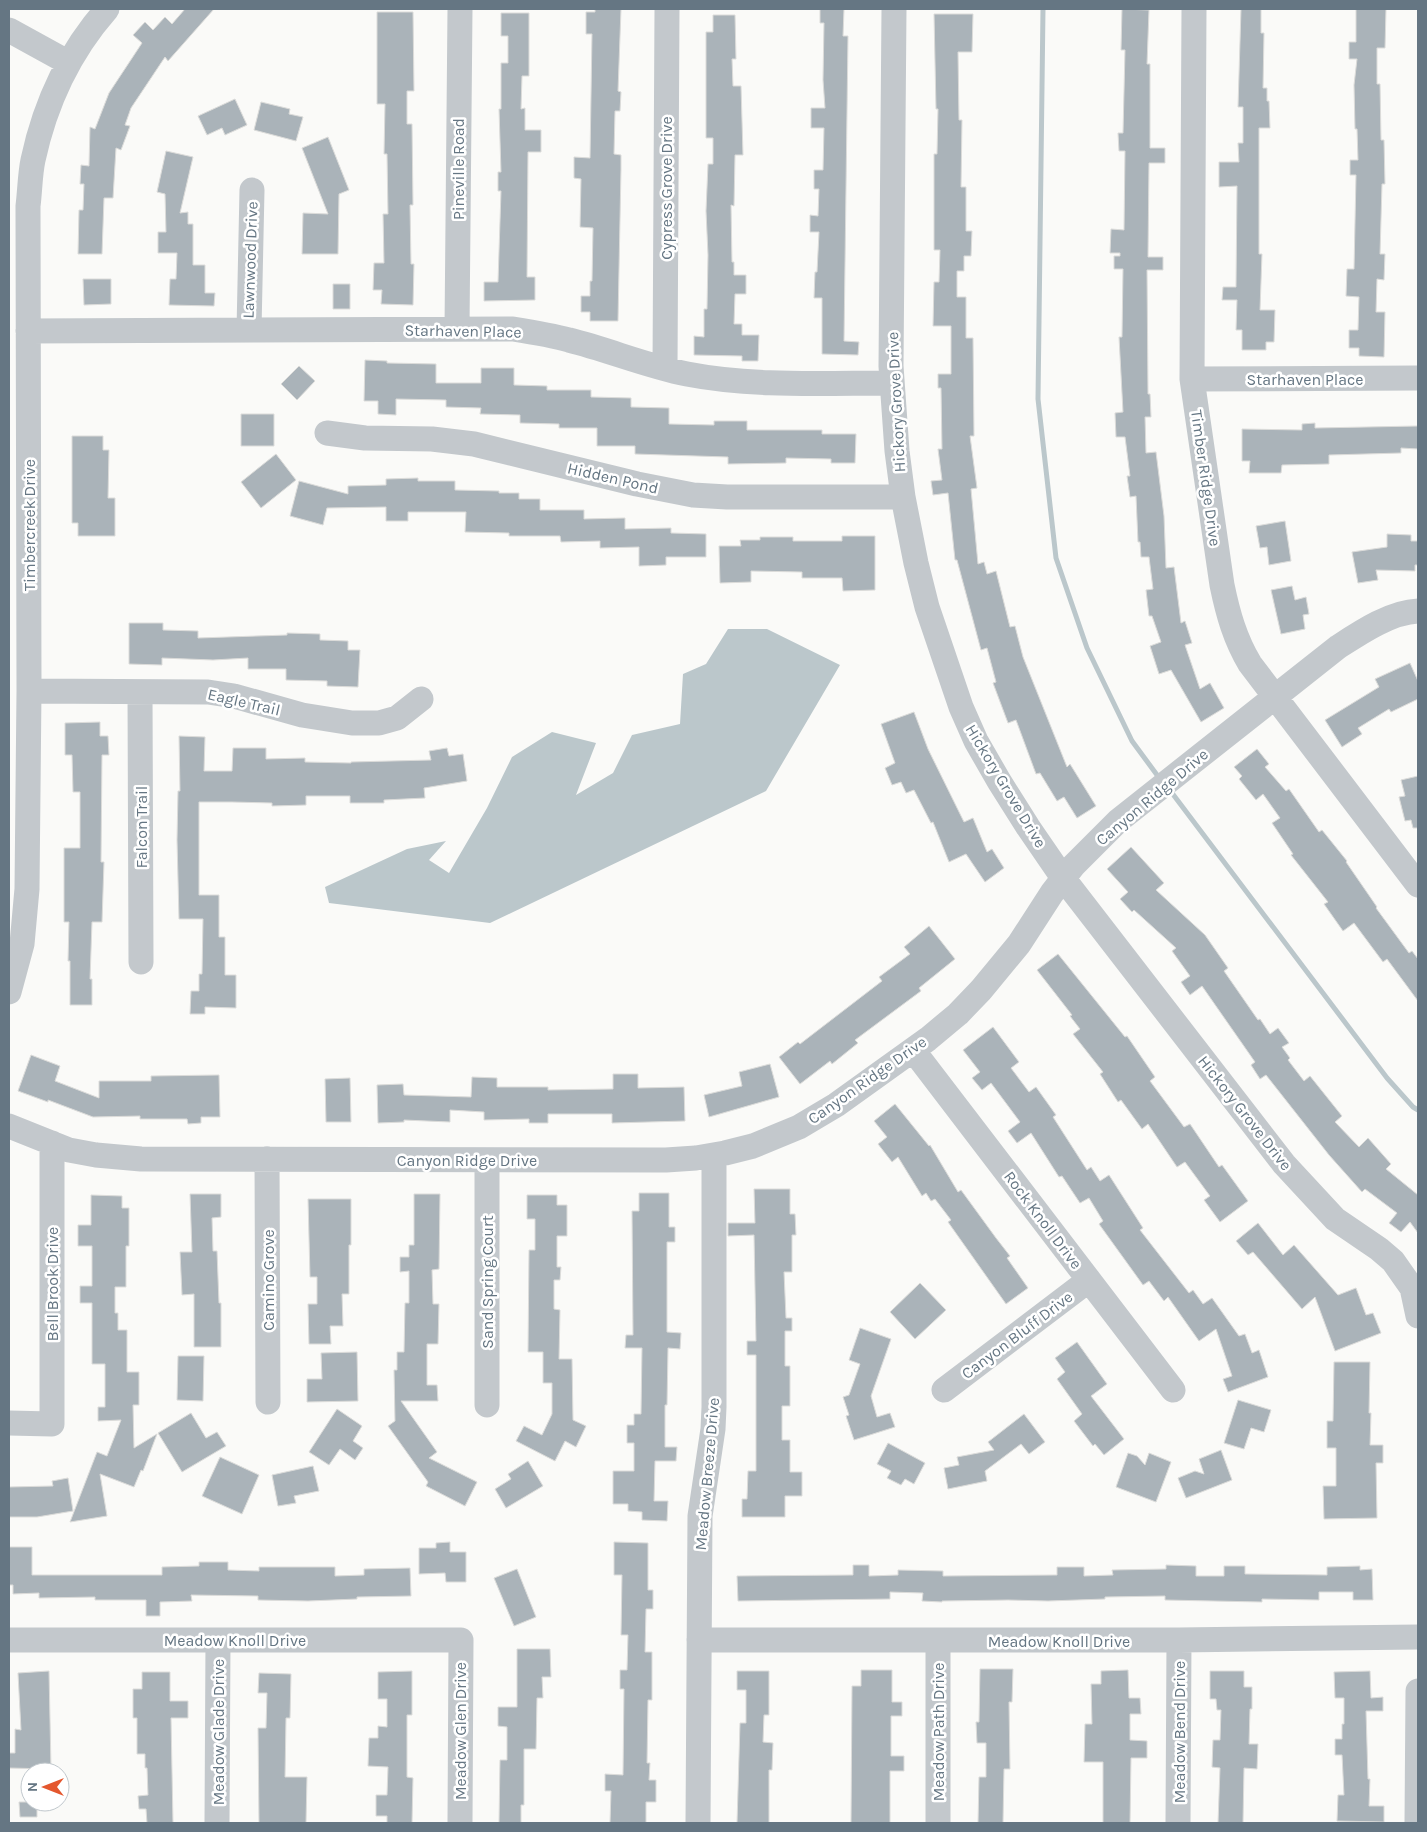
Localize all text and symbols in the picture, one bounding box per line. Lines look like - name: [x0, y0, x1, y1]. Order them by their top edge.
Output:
- street label: Cypress Grove Drive: [657, 116, 676, 260]
- street label: Pineville Road: [449, 118, 468, 220]
- street label: Lawnwood Drive: [238, 201, 262, 319]
- street label: Starhaven Place: [404, 320, 522, 342]
- street label: Hickory Grove Drive: [883, 331, 909, 473]
- street label: Starhaven Place: [1246, 370, 1364, 389]
- street label: Timber Ridge Drive: [1187, 409, 1225, 547]
- street label: Hidden Pond: [566, 458, 660, 498]
- street label: Timbercreek Drive: [20, 459, 39, 591]
- street label: Eagle Trail: [206, 684, 282, 720]
- street label: Hickory Grove Drive: [962, 721, 1050, 851]
- street label: Canyon Ridge Drive: [1092, 745, 1212, 849]
- street label: Falcon Trail: [132, 786, 151, 868]
- street label: Canyon Ridge Drive: [804, 1032, 930, 1128]
- street label: Hickory Grove Drive: [1194, 1052, 1296, 1174]
- street label: Canyon Ridge Drive: [397, 1151, 537, 1170]
- street label: Rock Knoll Drive: [1000, 1167, 1086, 1273]
- street label: Sand Spring Court: [478, 1215, 497, 1349]
- street label: Bell Brook Drive: [43, 1227, 62, 1341]
- street label: Camino Grove: [259, 1229, 278, 1331]
- street label: Canyon Bluff Drive: [958, 1287, 1076, 1383]
- street label: Meadow Breeze Drive: [691, 1397, 723, 1551]
- street label: Meadow Knoll Drive: [164, 1631, 306, 1650]
- street label: Meadow Knoll Drive: [988, 1632, 1130, 1651]
- street label: Meadow Glade Drive: [209, 1659, 228, 1805]
- street label: Meadow Bend Drive: [1170, 1661, 1189, 1803]
- street label: Meadow Glen Drive: [451, 1662, 470, 1800]
- street label: Meadow Path Drive: [929, 1663, 948, 1801]
- north arrow: [20, 1762, 70, 1812]
- text: N: [24, 1782, 41, 1792]

